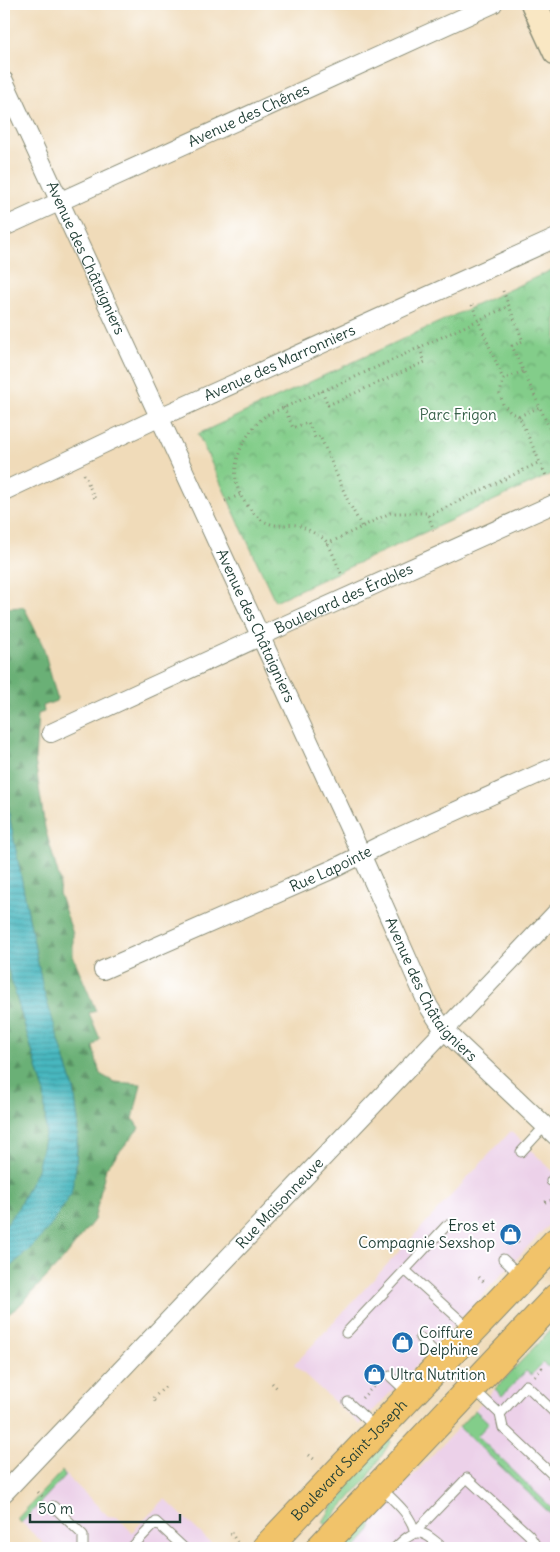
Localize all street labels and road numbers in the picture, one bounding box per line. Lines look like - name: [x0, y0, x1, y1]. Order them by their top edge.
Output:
- street label: Avenue des Chênes: [185, 79, 312, 151]
- street label: Avenue des Châtaigniers: [43, 178, 130, 338]
- street label: Avenue des Marronniers: [201, 320, 358, 405]
- street label: Avenue des Châtaigniers: [212, 546, 300, 705]
- street label: Boulevard des Érables: [271, 559, 416, 638]
- street label: Rue Lapointe: [287, 841, 375, 896]
- street label: Avenue des Châtaigniers: [381, 914, 482, 1066]
- street label: Rue Maisonneuve: [232, 1153, 327, 1252]
- street label: Boulevard Saint-Joseph: [287, 1395, 411, 1525]

